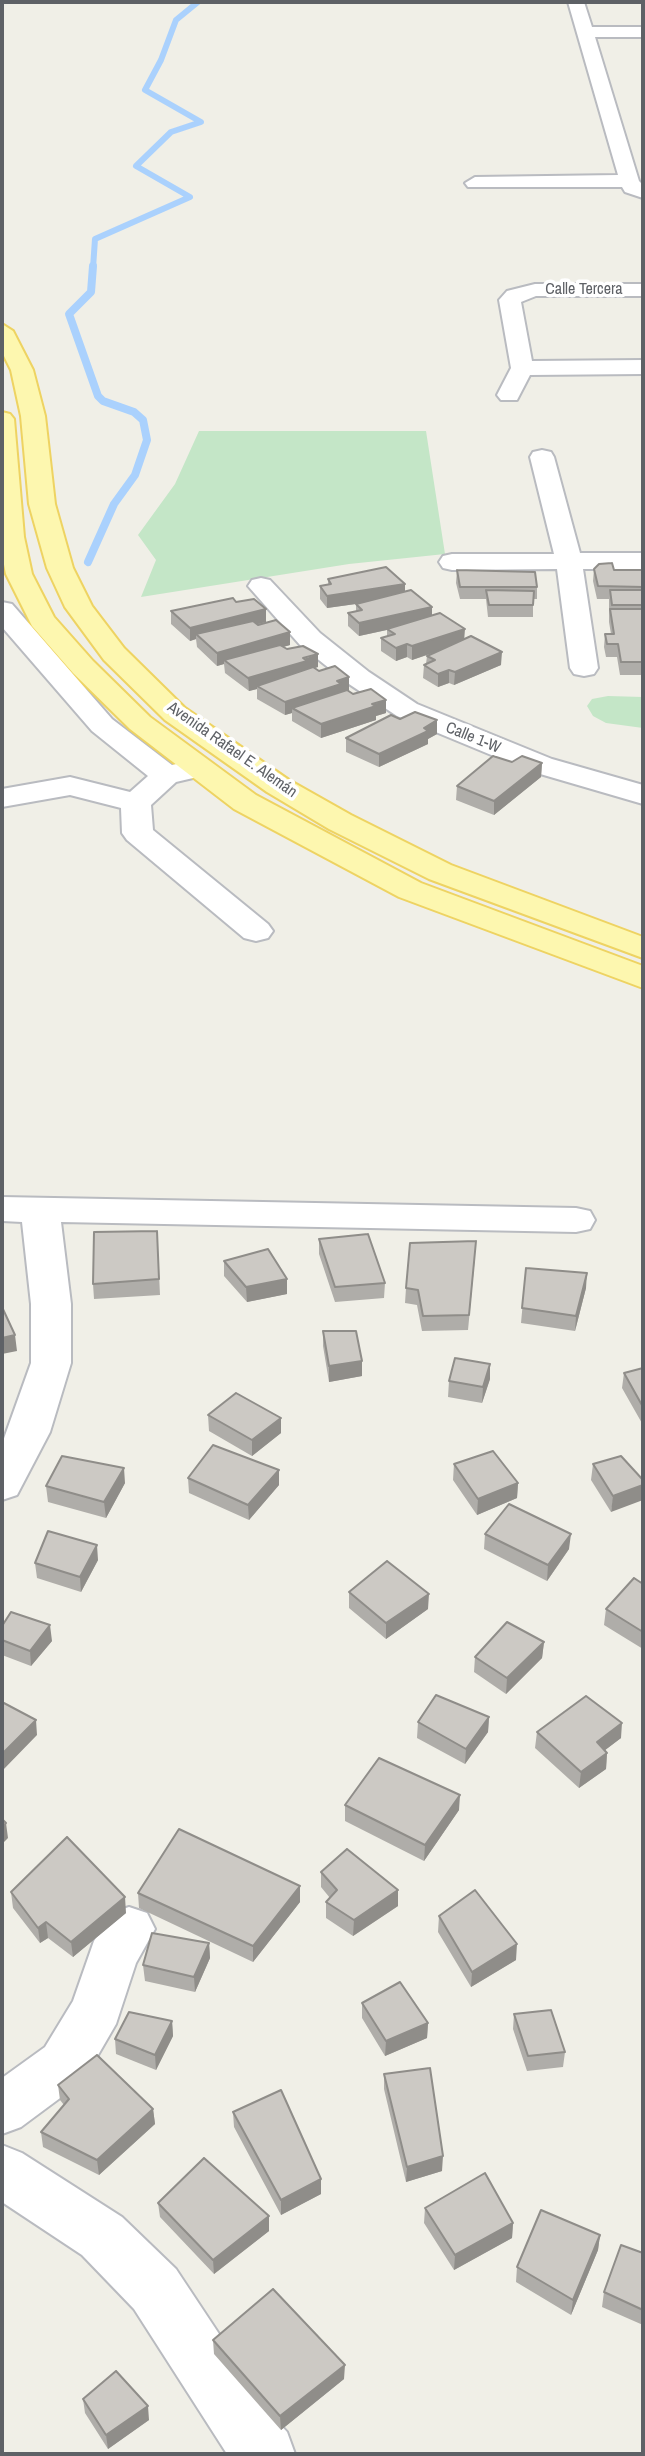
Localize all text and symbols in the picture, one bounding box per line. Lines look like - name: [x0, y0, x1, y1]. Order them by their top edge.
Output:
- street label: Calle Tercera: [545, 280, 623, 300]
- street label: Avenida Rafael E. Alemán: [164, 698, 300, 802]
- street label: Calle 1-W: [443, 718, 503, 758]

